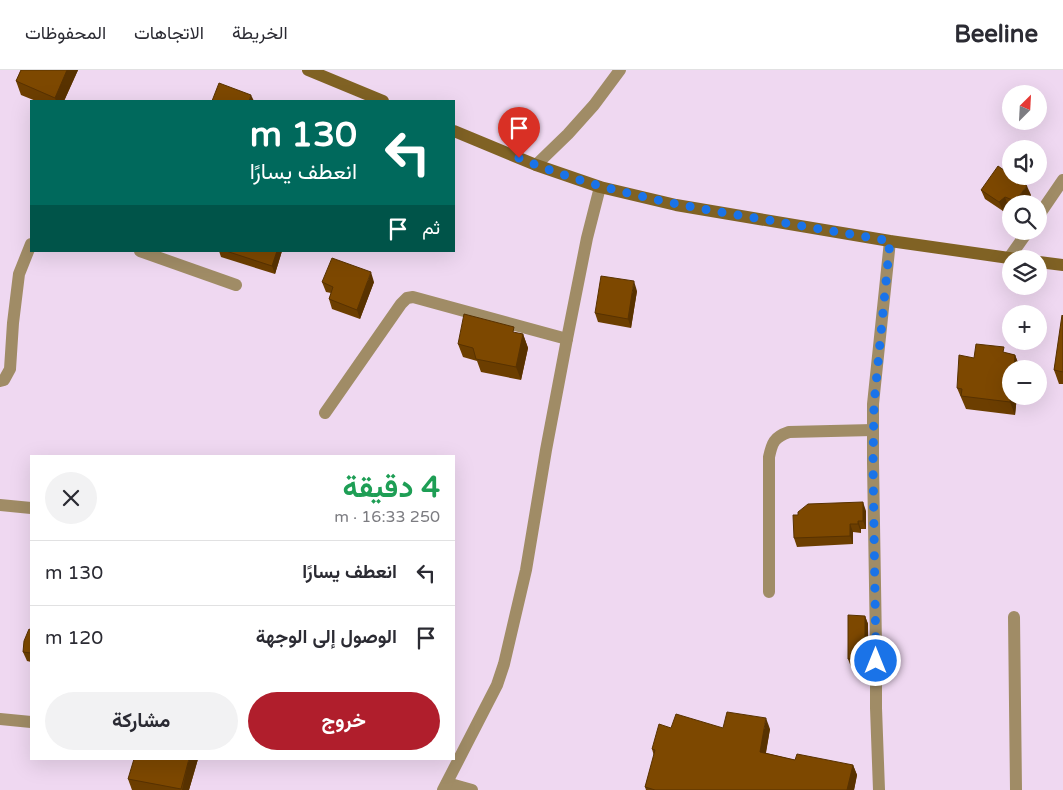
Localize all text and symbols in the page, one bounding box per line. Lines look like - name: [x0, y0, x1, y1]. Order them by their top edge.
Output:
- text: Beeline: [954, 20, 1038, 49]
- text: المحفوظات: [25, 22, 106, 44]
- text: الاتجاهات: [134, 22, 204, 44]
- text: الخريطة: [232, 22, 288, 44]
- north arrow: [1002, 85, 1048, 130]
- map controls: [1002, 85, 1047, 405]
- pin: [498, 107, 540, 158]
- text: 130 m: [250, 114, 357, 156]
- icon: arrive: [505, 114, 533, 142]
- icon: left: [375, 120, 440, 185]
- button: sound: [1002, 140, 1047, 185]
- text: انعطف يسارًا: [250, 159, 357, 185]
- button: search: [1002, 195, 1047, 240]
- icon: arrive: [384, 215, 412, 243]
- text: ثم: [422, 217, 440, 239]
- button: layers: [1002, 250, 1047, 295]
- button: +: [1002, 305, 1047, 350]
- button: −: [1002, 360, 1047, 405]
- text: 4 دقيقة: [343, 469, 440, 506]
- button: close: [45, 472, 97, 524]
- text: 250 m · 16:33: [334, 507, 440, 527]
- icon: left: [412, 559, 440, 587]
- text: انعطف يسارًا: [302, 561, 397, 583]
- text: 130 m: [45, 562, 103, 584]
- icon: arrive: [412, 624, 440, 652]
- text: الوصول إلى الوجهة: [256, 626, 397, 648]
- text: 120 m: [45, 627, 103, 649]
- position arrow: [849, 634, 901, 686]
- button: مشاركة: [45, 692, 238, 750]
- button: خروج: [248, 692, 440, 750]

